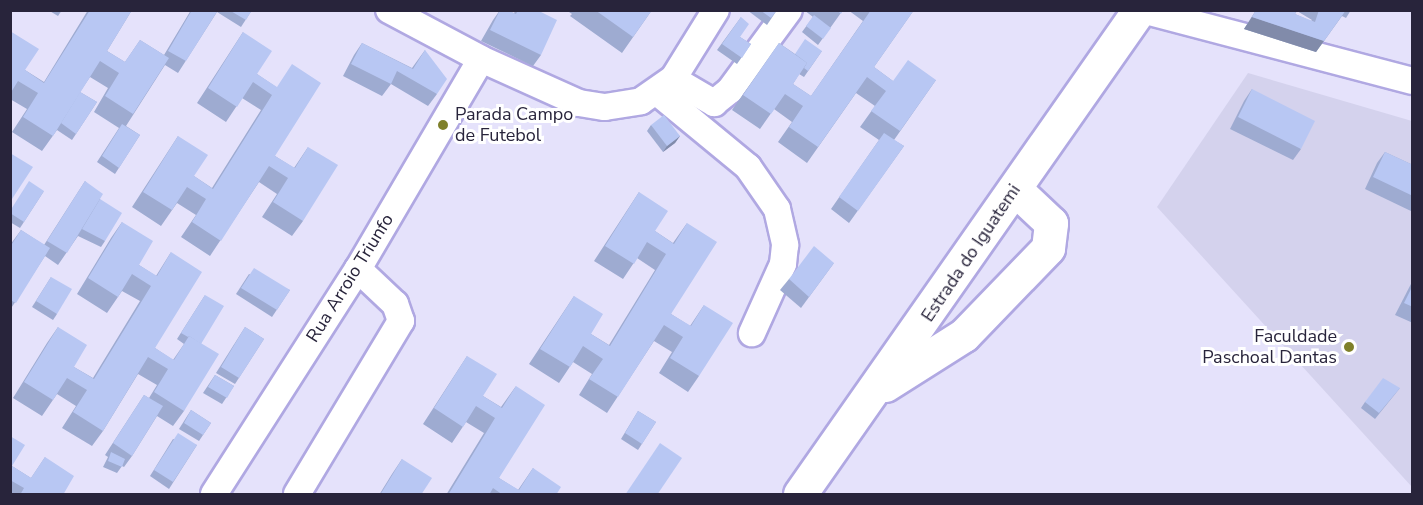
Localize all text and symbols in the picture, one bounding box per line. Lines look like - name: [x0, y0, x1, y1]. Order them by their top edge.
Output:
- place label: Parada Campo de Futebol: [455, 104, 573, 146]
- marker: Parada Campo de Futebol: [436, 118, 450, 132]
- street label: Estrada do Iguatemi: [917, 180, 1025, 326]
- street label: Rua Arroio Triunfo: [302, 210, 398, 346]
- place label: Faculdade Paschoal Dantas: [1202, 326, 1337, 368]
- marker: Faculdade Paschoal Dantas: [1342, 340, 1356, 354]

